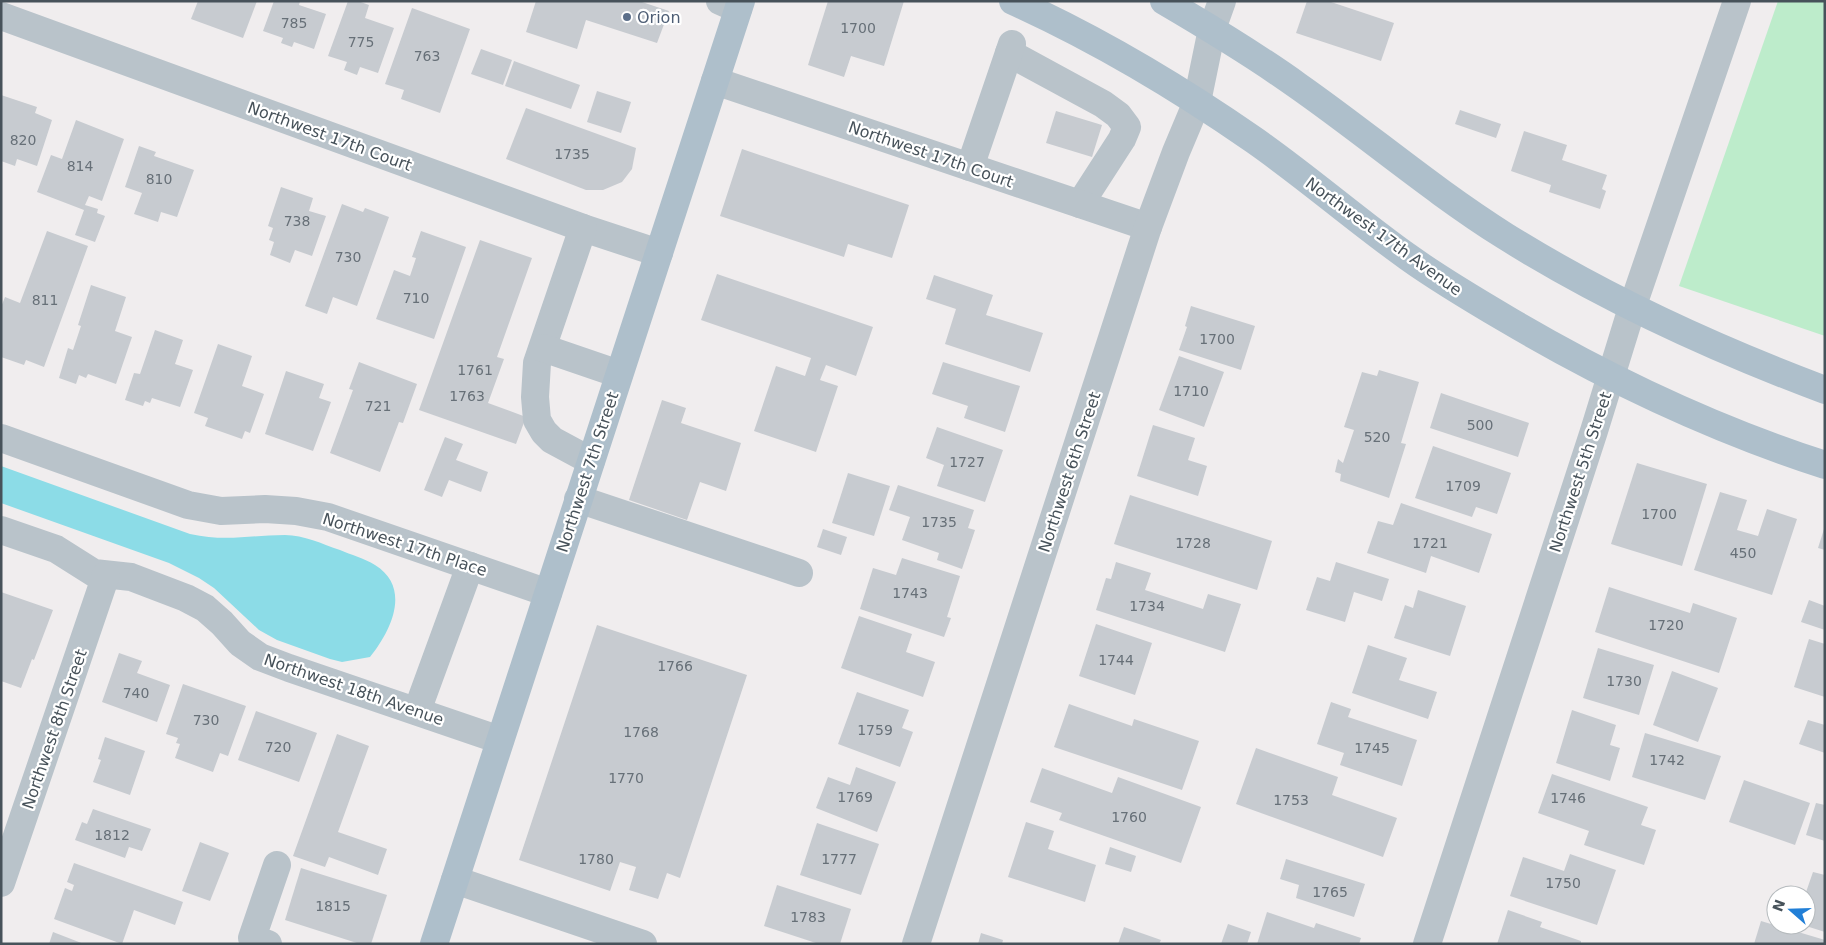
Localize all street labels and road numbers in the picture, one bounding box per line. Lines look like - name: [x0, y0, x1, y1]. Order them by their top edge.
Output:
- street label: Northwest 17th Court: [245, 98, 414, 175]
- street label: Northwest 17th Court: [846, 117, 1016, 192]
- street label: Northwest 17th Avenue: [1302, 173, 1466, 300]
- street label: Northwest 7th Street: [553, 389, 622, 555]
- street label: Northwest 6th Street: [1035, 389, 1104, 555]
- street label: Northwest 5th Street: [1546, 389, 1615, 555]
- street label: Northwest 17th Place: [320, 509, 489, 580]
- street label: Northwest 8th Street: [18, 647, 91, 812]
- street label: Northwest 18th Avenue: [262, 650, 446, 729]

